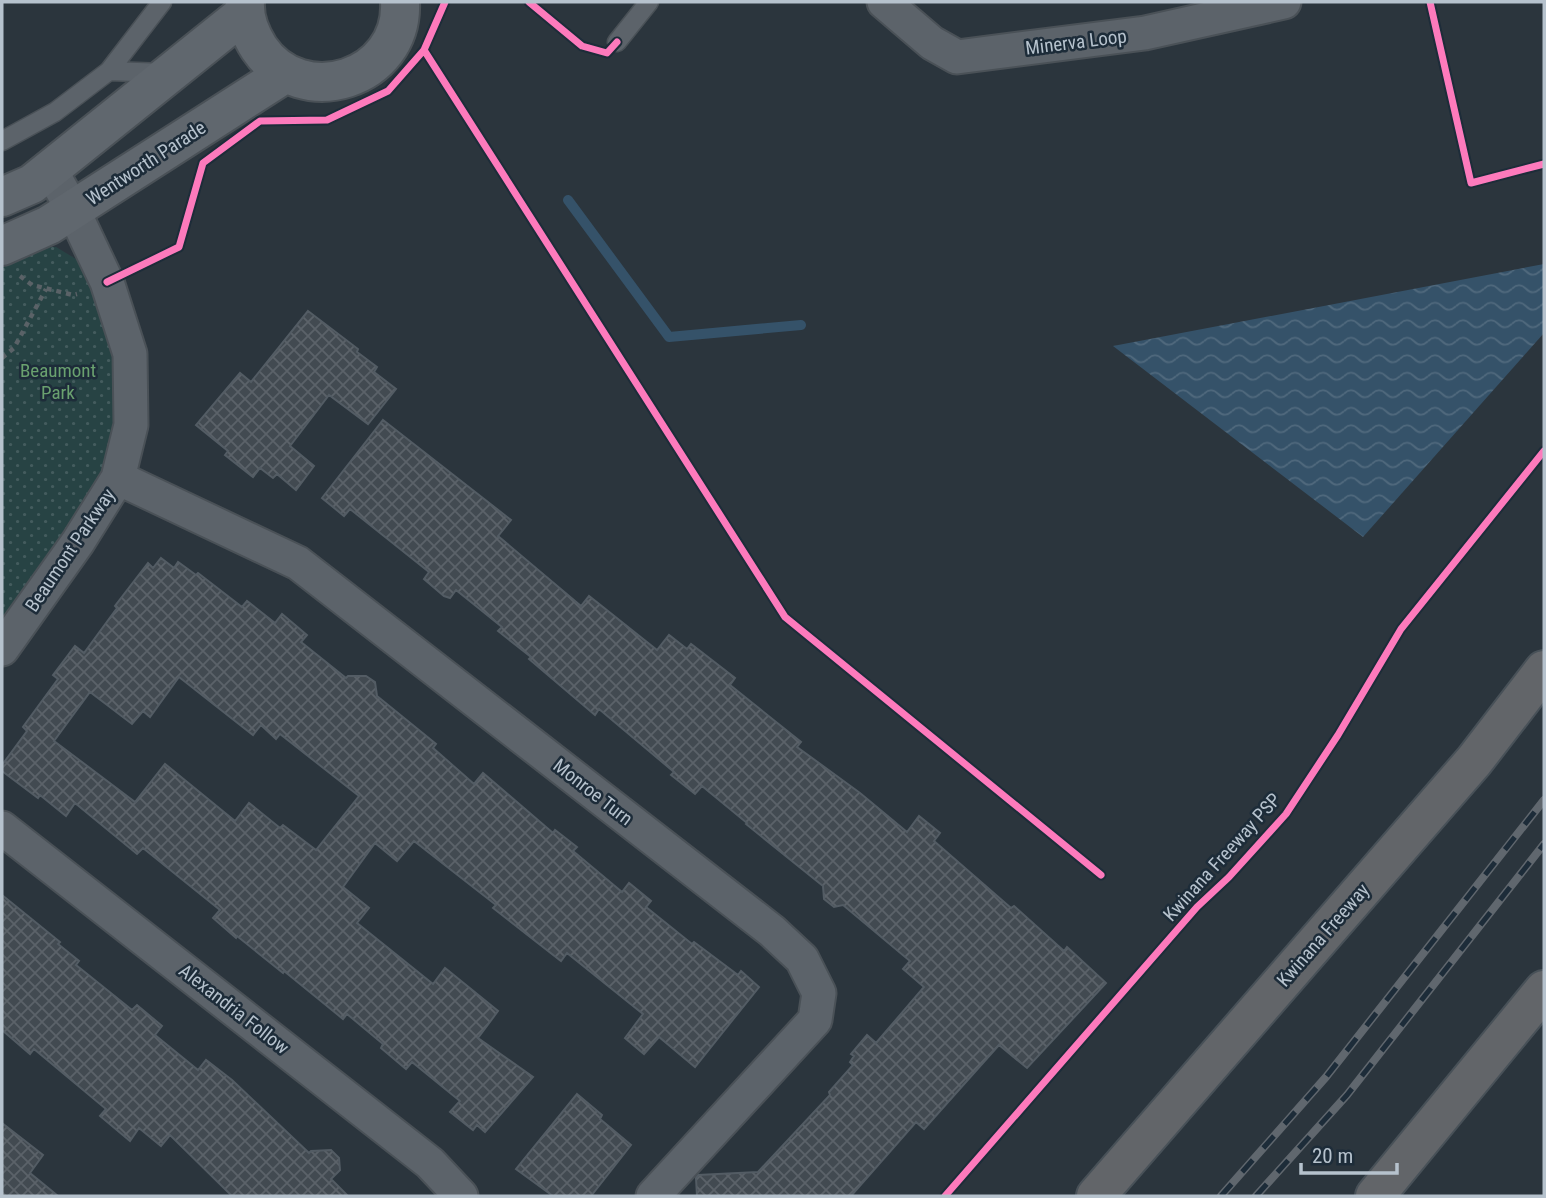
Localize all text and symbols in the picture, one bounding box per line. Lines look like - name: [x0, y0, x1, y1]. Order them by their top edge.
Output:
- street label: Minerva Loop: [1024, 24, 1128, 60]
- street label: Wentworth Parade: [82, 116, 210, 210]
- park label: Beaumont Park: [20, 359, 96, 404]
- street label: Beaumont Parkway: [20, 484, 120, 616]
- street label: Monroe Turn: [549, 754, 637, 830]
- street label: Kwinana Freeway PSP: [1158, 788, 1286, 926]
- street label: Kwinana Freeway: [1272, 879, 1374, 991]
- street label: Alexandria Follow: [175, 959, 293, 1059]
- scale bar: [1301, 1132, 1397, 1176]
- text: 20 m: [1312, 1144, 1353, 1168]

